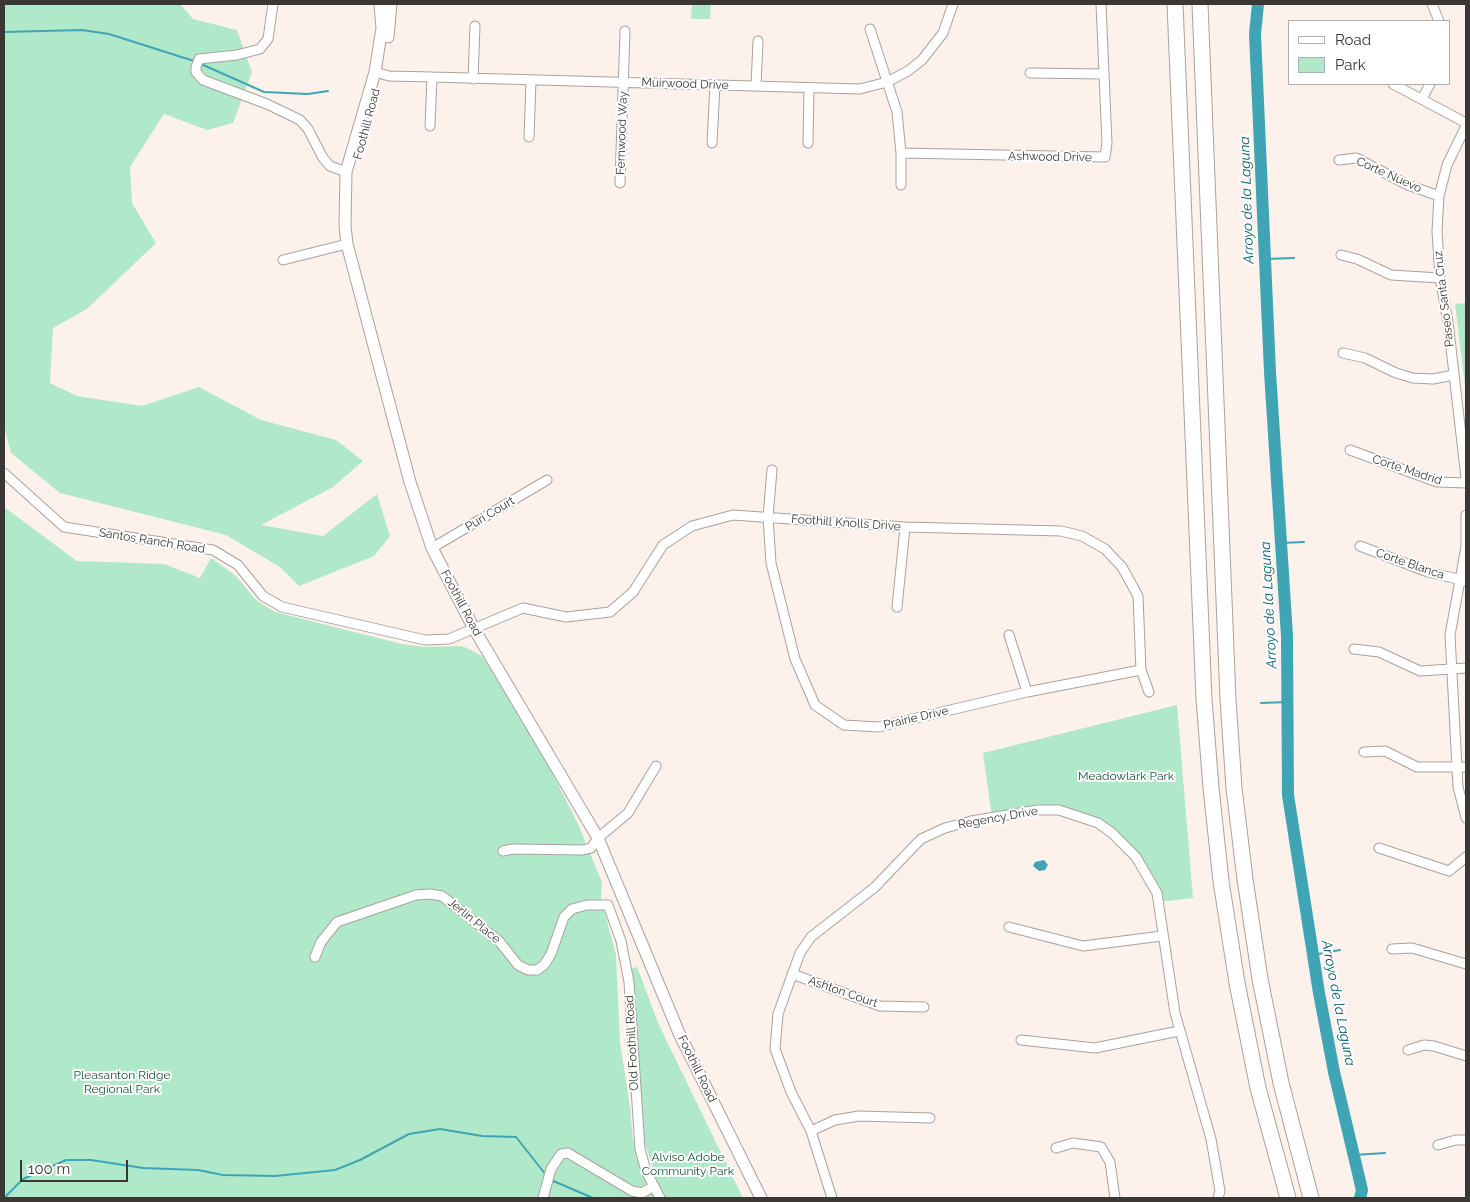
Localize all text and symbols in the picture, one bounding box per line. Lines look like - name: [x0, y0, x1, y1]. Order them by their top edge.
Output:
- legend: [1288, 20, 1450, 85]
- text: Road: [1335, 31, 1371, 49]
- text: Park: [1335, 56, 1366, 74]
- street label: Muirwood Drive: [641, 75, 729, 93]
- street label: Foothill Road: [351, 87, 383, 161]
- street label: Fernwood Way: [613, 91, 631, 175]
- water label: Arroyo de la Laguna: [1236, 136, 1258, 264]
- street label: Ashwood Drive: [1008, 149, 1092, 165]
- street label: Corte Nuevo: [1354, 154, 1424, 196]
- street label: Paseo Santa Cruz: [1431, 250, 1457, 348]
- street label: Corte Madrid: [1370, 452, 1444, 488]
- street label: Puri Court: [463, 494, 517, 534]
- street label: Foothill Knolls Drive: [791, 512, 901, 534]
- street label: Santos Ranch Road: [98, 525, 206, 557]
- water label: Arroyo de la Laguna: [1257, 541, 1281, 669]
- street label: Corte Blanca: [1374, 546, 1446, 582]
- street label: Foothill Road: [438, 567, 484, 639]
- street label: Prairie Drive: [882, 704, 950, 732]
- park label: Meadowlark Park: [1078, 769, 1174, 783]
- street label: Regency Drive: [957, 804, 1039, 832]
- street label: Jerlin Place: [445, 895, 503, 947]
- water label: Arroyo de la Laguna: [1318, 939, 1358, 1067]
- street label: Ashton Court: [806, 973, 880, 1011]
- street label: Old Foothill Road: [622, 995, 642, 1091]
- street label: Foothill Road: [675, 1033, 719, 1105]
- park label: Pleasanton Ridge Regional Park: [73, 1068, 171, 1096]
- scale bar: [22, 1150, 130, 1182]
- park label: Alviso Adobe Community Park: [642, 1150, 734, 1178]
- text: 100 m: [28, 1160, 70, 1178]

